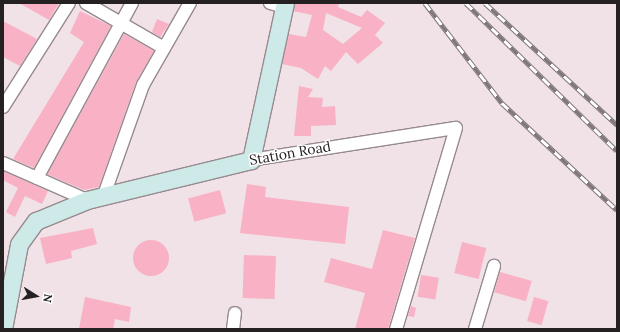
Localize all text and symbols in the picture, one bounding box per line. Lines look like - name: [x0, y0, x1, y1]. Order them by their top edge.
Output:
- street label: Station Road: [248, 138, 332, 168]
- north arrow: [16, 276, 56, 316]
- text: N: [40, 293, 55, 304]

